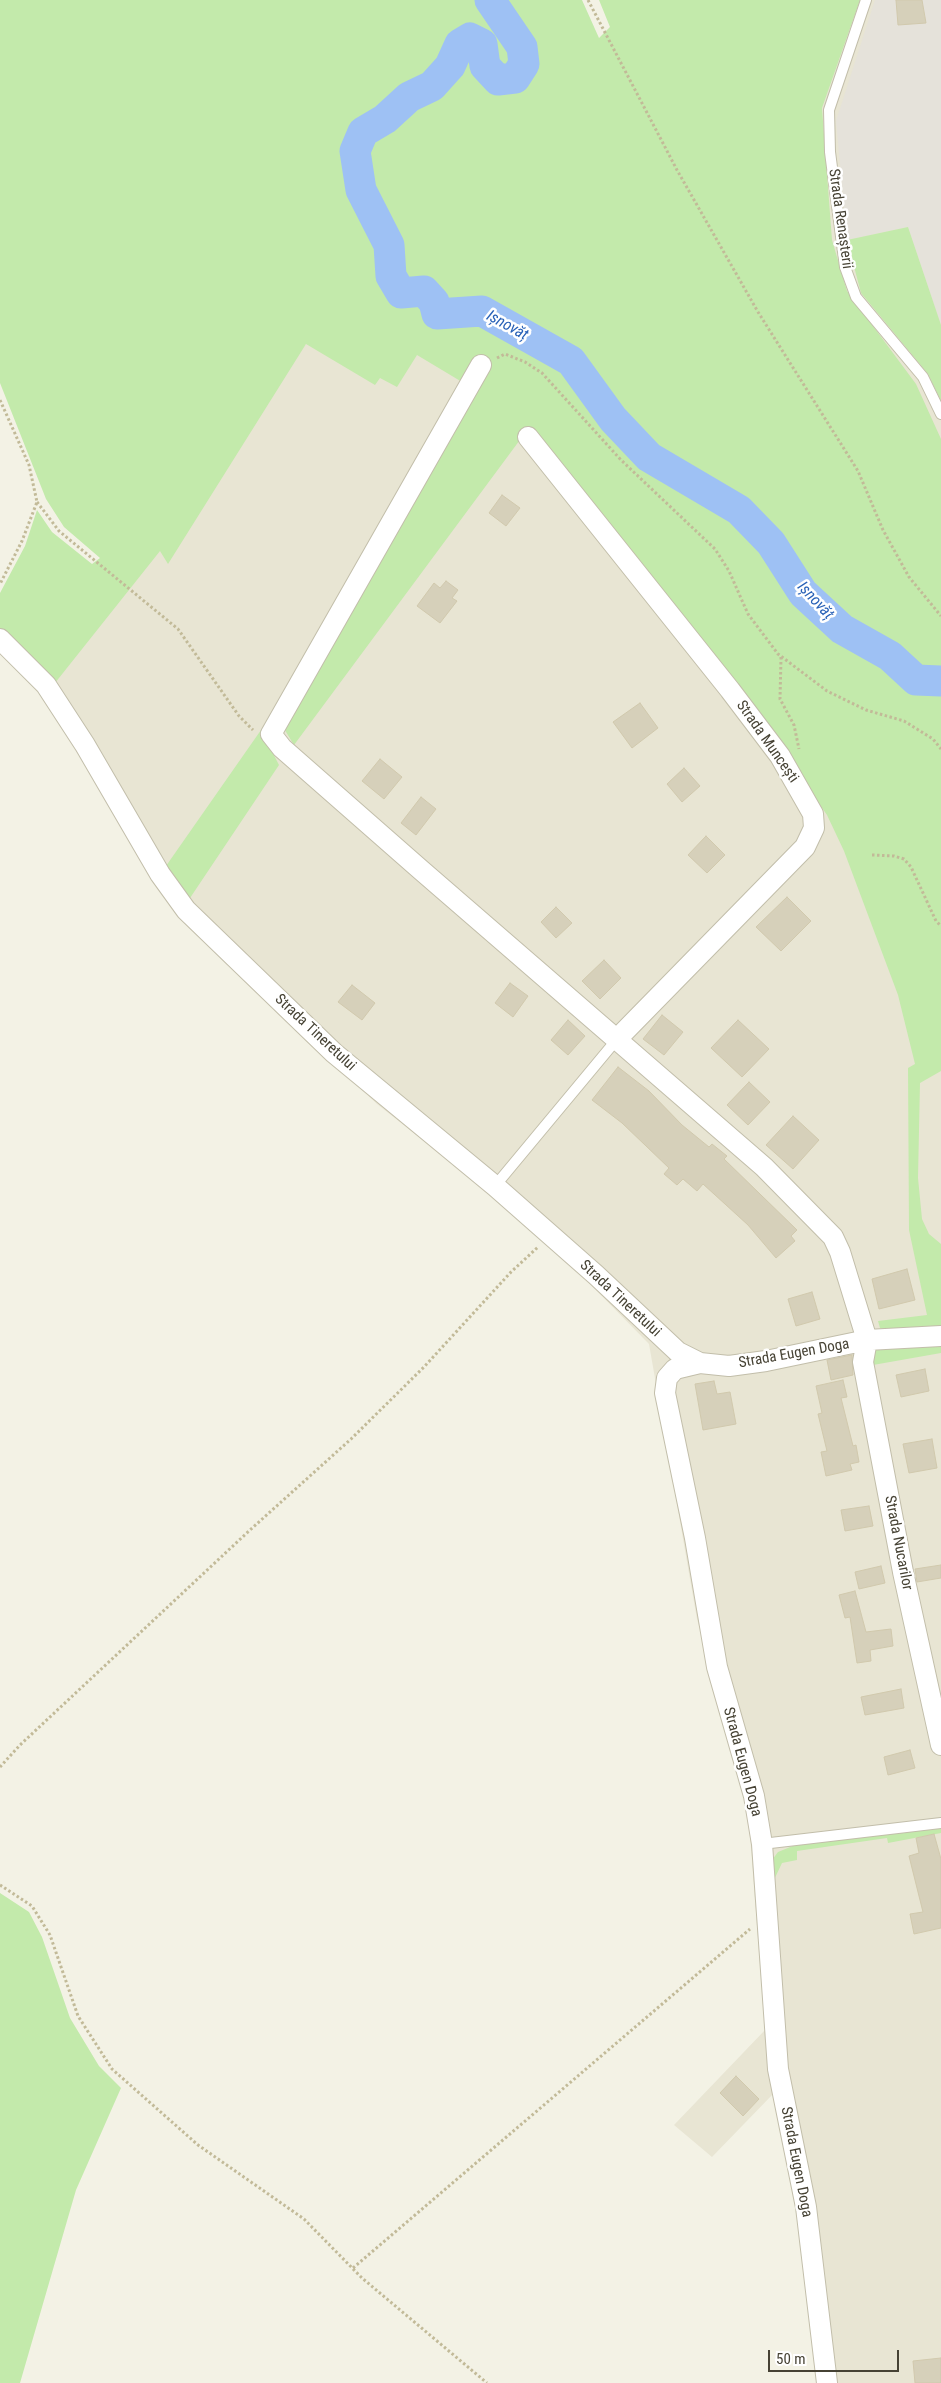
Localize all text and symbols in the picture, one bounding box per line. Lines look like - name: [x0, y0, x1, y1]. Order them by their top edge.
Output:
- street label: Strada Renașterii: [824, 168, 856, 270]
- water label: Ișnovăț: [483, 307, 531, 345]
- water label: Ișnovăț: [793, 578, 837, 624]
- street label: Strada Muncești: [732, 697, 802, 787]
- street label: Strada Tineretului: [271, 991, 359, 1075]
- street label: Strada Tineretului: [576, 1257, 664, 1341]
- street label: Strada Eugen Doga: [737, 1335, 851, 1373]
- street label: Strada Nucarilor: [880, 1494, 916, 1592]
- street label: Strada Eugen Doga: [719, 1706, 765, 1818]
- street label: Strada Eugen Doga: [776, 2105, 816, 2219]
- scale bar: [771, 2340, 902, 2372]
- text: 50 m: [776, 2350, 806, 2368]

